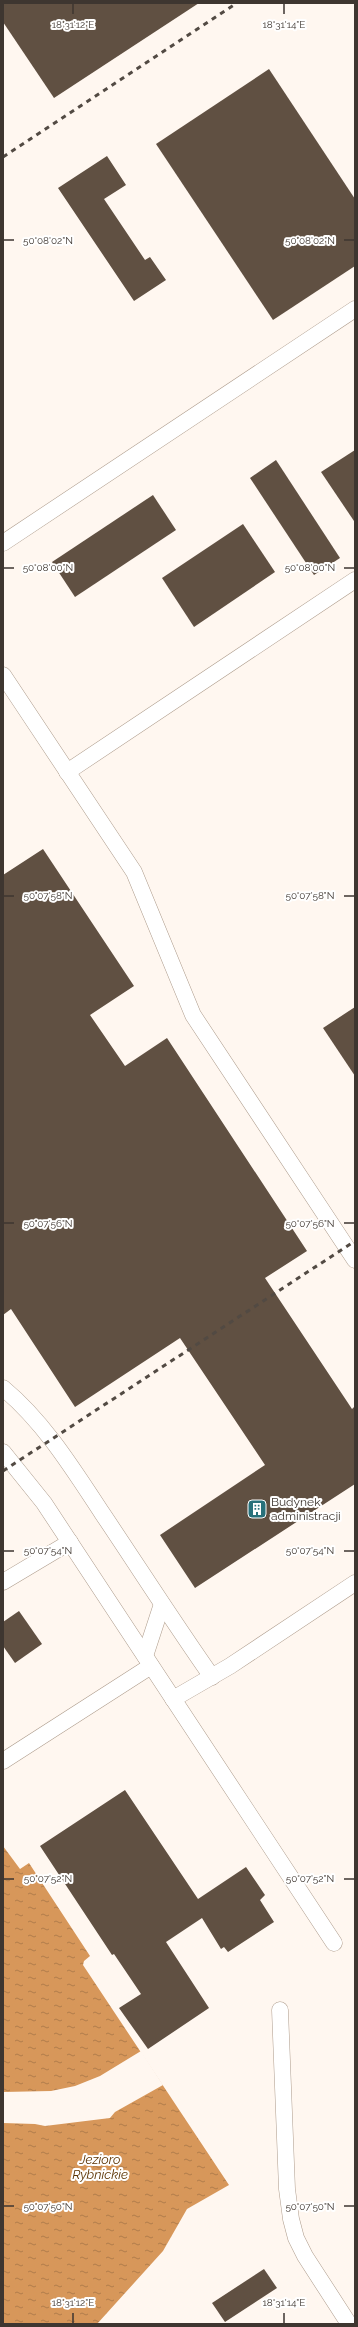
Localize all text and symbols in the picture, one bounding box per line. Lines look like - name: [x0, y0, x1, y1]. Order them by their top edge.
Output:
- text: 18°31'12"E: [52, 19, 94, 30]
- text: 18°31'14"E: [263, 19, 305, 30]
- text: 50°08'02"N: [23, 235, 73, 246]
- text: 50°08'02"N: [285, 235, 335, 246]
- text: 50°08'00"N: [23, 562, 73, 573]
- text: 50°08'00"N: [285, 562, 335, 573]
- text: 50°07'58"N: [23, 890, 73, 901]
- text: 50°07'58"N: [285, 890, 335, 901]
- text: 50°07'56"N: [23, 1218, 73, 1229]
- text: 50°07'56"N: [285, 1218, 335, 1229]
- place label: Budynek administracji: [271, 1495, 341, 1523]
- building icon: Budynek administracji: [246, 1498, 268, 1520]
- text: 50°07'54"N: [24, 1545, 72, 1556]
- text: 50°07'54"N: [286, 1545, 334, 1556]
- text: 50°07'52"N: [24, 1873, 72, 1884]
- text: 50°07'52"N: [286, 1873, 334, 1884]
- water label: Jezioro Rybnickie: [72, 2152, 128, 2182]
- text: 50°07'50"N: [23, 2201, 73, 2212]
- text: 50°07'50"N: [285, 2201, 335, 2212]
- text: 18°31'12"E: [52, 2297, 94, 2308]
- text: 18°31'14"E: [263, 2297, 305, 2308]

